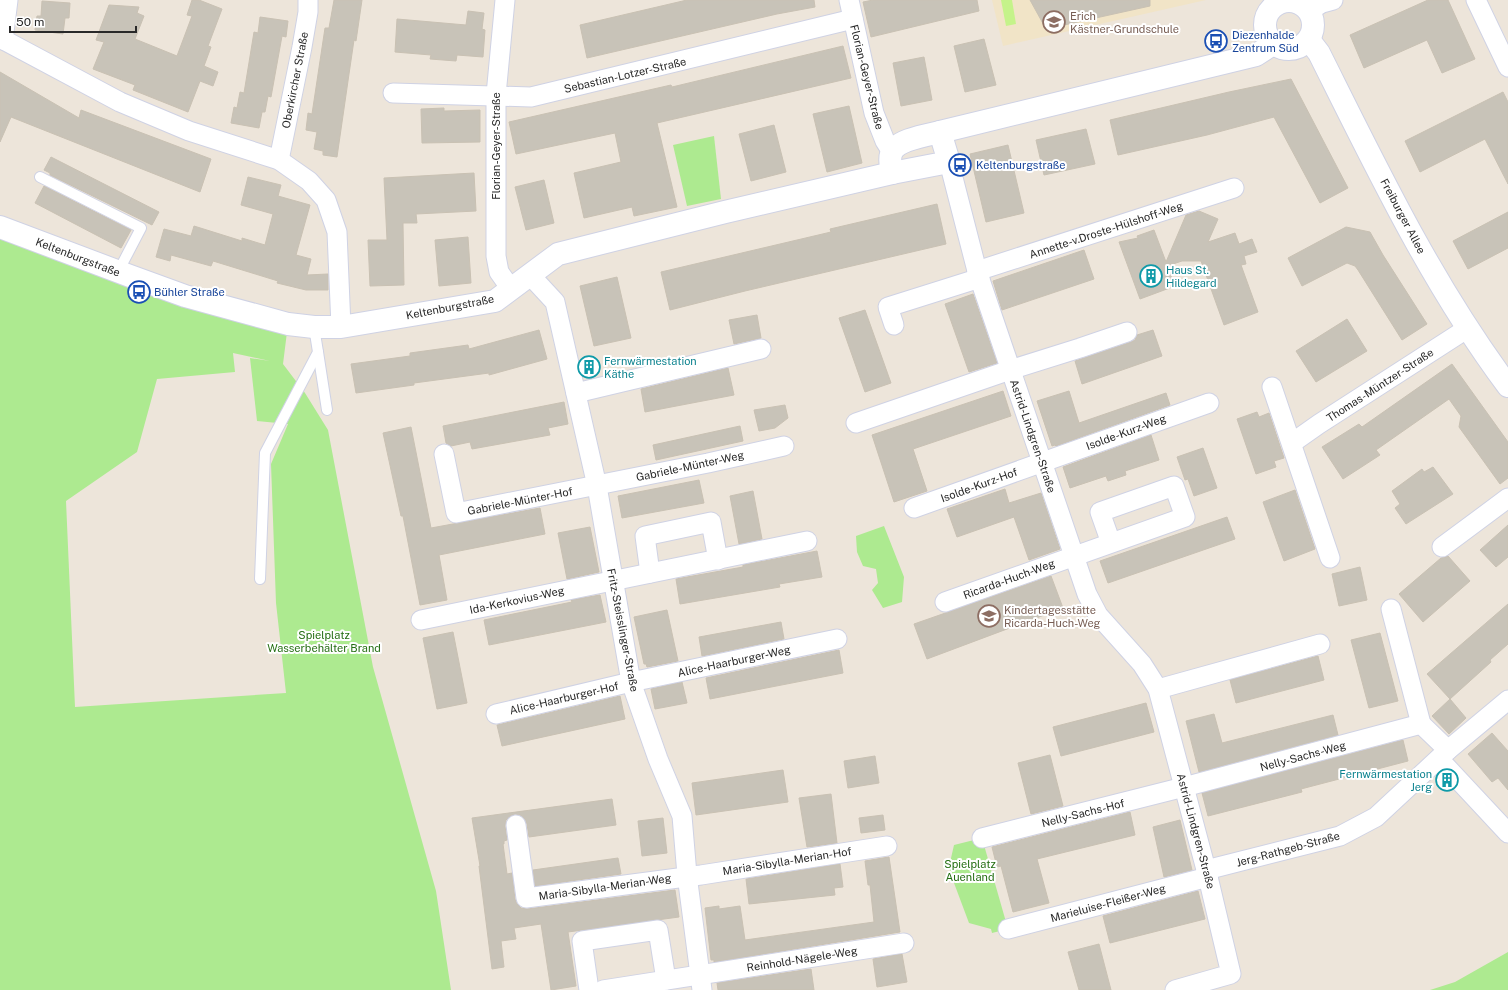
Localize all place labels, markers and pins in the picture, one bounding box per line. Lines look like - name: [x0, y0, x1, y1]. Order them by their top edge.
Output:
- school or university icon: Erich Kästner-Grundschule: [1041, 9, 1067, 35]
- place label: Erich Kästner-Grundschule: [1070, 10, 1179, 35]
- bus stop icon: Diezenhalde Zentrum Süd: [1203, 28, 1229, 54]
- place label: Diezenhalde Zentrum Süd: [1232, 29, 1299, 54]
- bus stop icon: Keltenburgstraße: [947, 152, 973, 178]
- place label: Keltenburgstraße: [976, 159, 1065, 171]
- building icon: Haus St. Hildegard: [1138, 263, 1164, 289]
- place label: Haus St. Hildegard: [1166, 264, 1217, 289]
- bus stop icon: Bühler Straße: [126, 279, 152, 305]
- place label: Bühler Straße: [154, 286, 225, 298]
- building icon: Fernwärmestation Käthe: [576, 354, 602, 380]
- place label: Fernwärmestation Käthe: [604, 355, 697, 380]
- school or university icon: Kindertagesstätte Ricarda-Huch-Weg: [976, 603, 1002, 629]
- place label: Kindertagesstätte Ricarda-Huch-Weg: [1004, 604, 1101, 629]
- building icon: Fernwärmestation Jerg: [1434, 767, 1460, 793]
- place label: Fernwärmestation Jerg: [1339, 768, 1432, 793]

